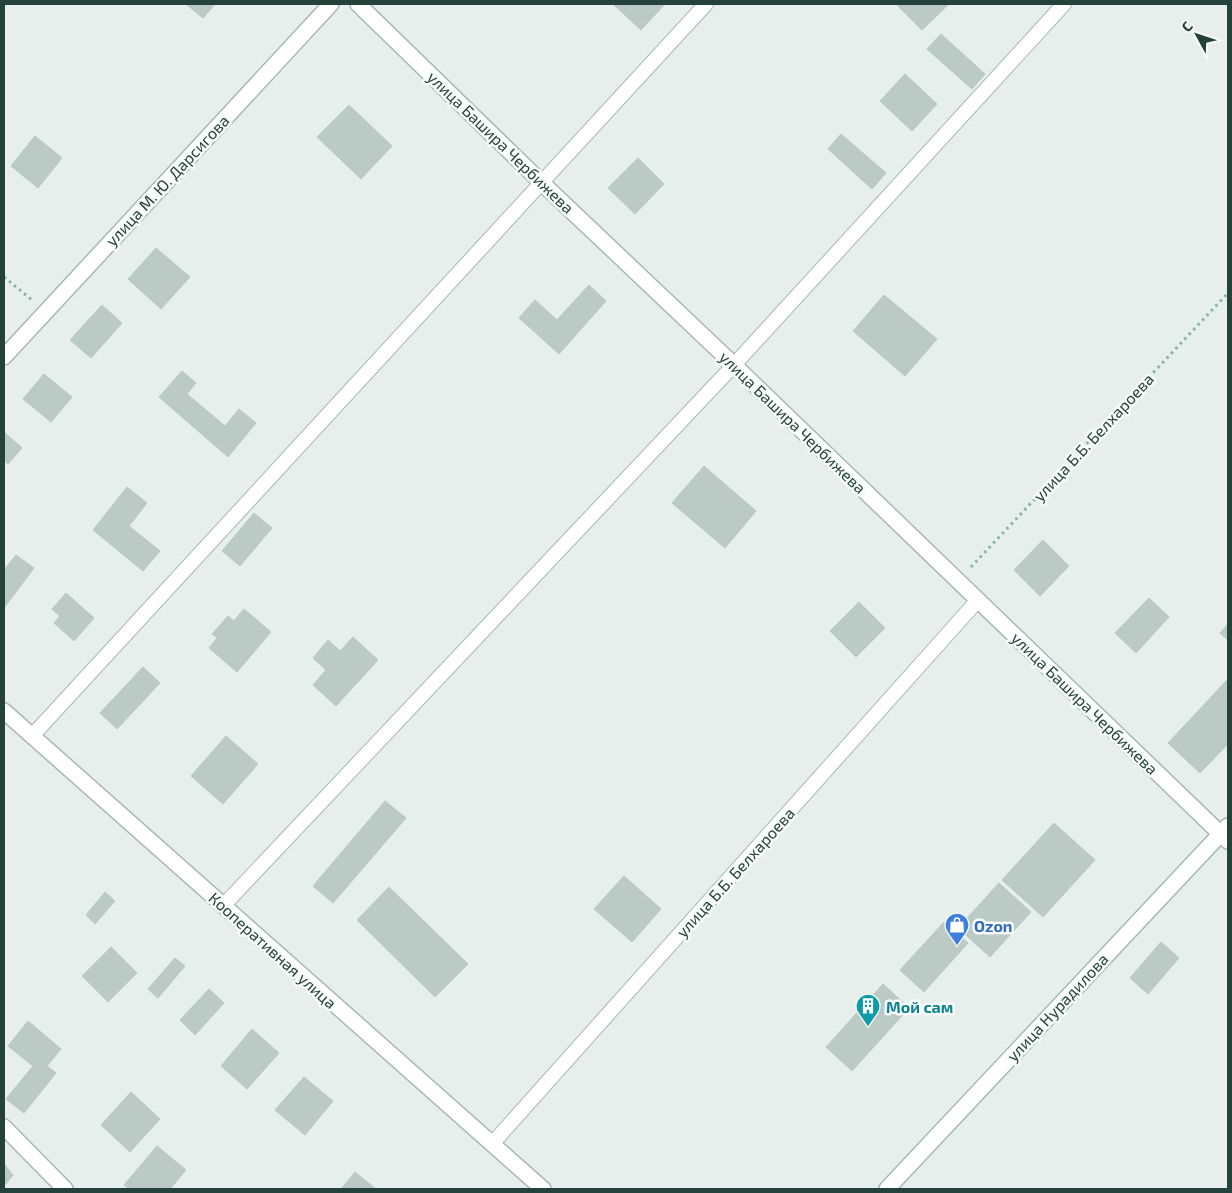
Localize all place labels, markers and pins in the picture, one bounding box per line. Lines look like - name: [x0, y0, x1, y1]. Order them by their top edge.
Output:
- shop icon: Ozon: [944, 912, 970, 946]
- place label: Ozon: [974, 916, 1012, 935]
- building icon: Мой сам: [855, 993, 881, 1027]
- place label: Мой сам: [886, 997, 953, 1016]

